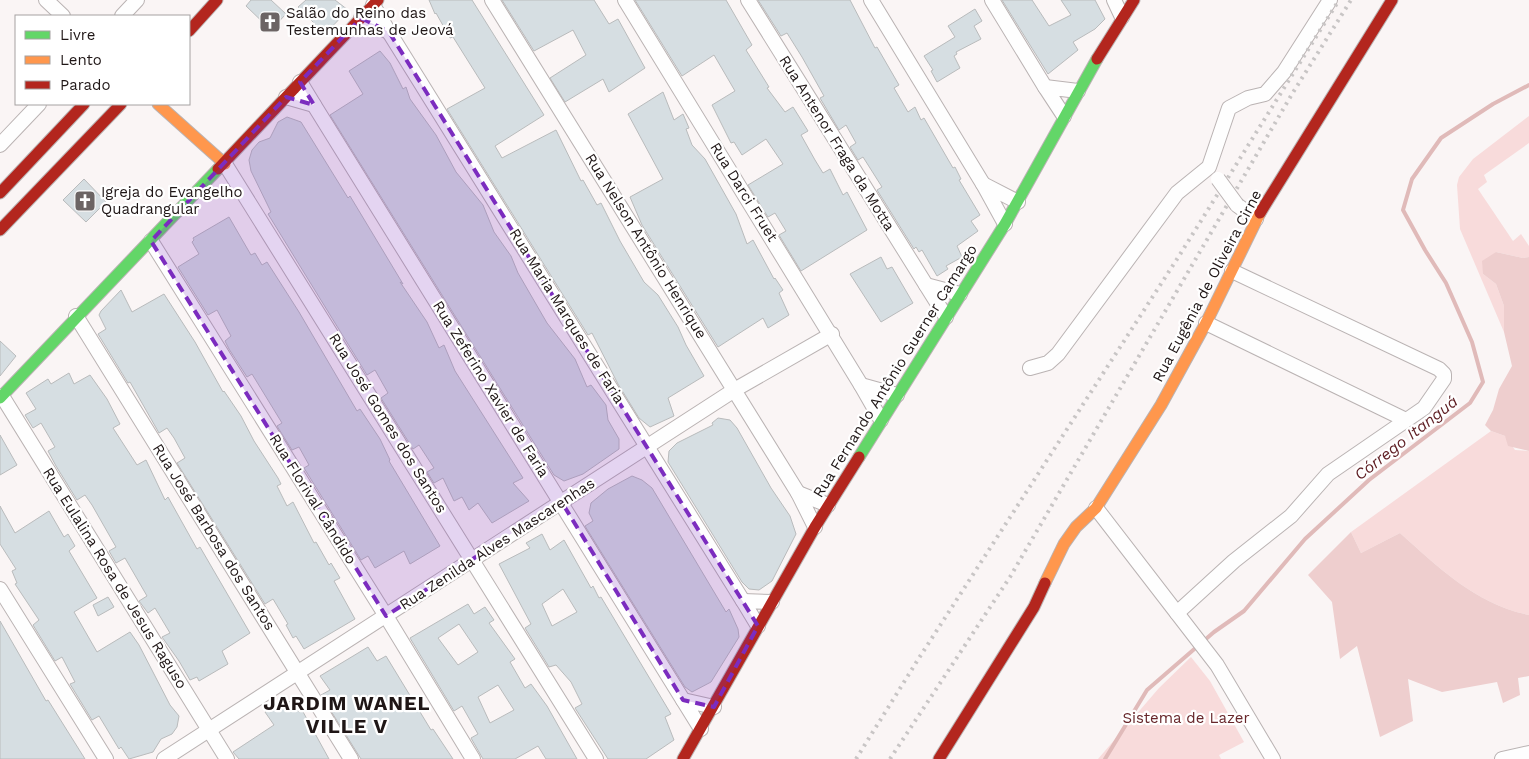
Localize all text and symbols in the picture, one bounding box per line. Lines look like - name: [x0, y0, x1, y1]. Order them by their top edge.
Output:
- place label: Salão do Reino das Testemunhas de Jeová: [286, 4, 454, 39]
- church icon: Salão do Reino das Testemunhas de Jeová: [258, 10, 282, 34]
- legend: [15, 15, 190, 105]
- text: Livre: [60, 26, 95, 44]
- text: Lento: [60, 51, 102, 69]
- street label: Rua Antenor Fraga da Motta: [775, 52, 899, 234]
- text: Parado: [60, 76, 110, 94]
- street label: Rua Darci Fruet: [706, 139, 782, 246]
- street label: Rua Nelson Antônio Henrique: [581, 150, 711, 342]
- place label: Igreja do Evangelho Quadrangular: [101, 183, 243, 218]
- street label: Rua Eugênia de Oliveira Cirne: [1149, 187, 1265, 385]
- church icon: Igreja do Evangelho Quadrangular: [73, 189, 97, 213]
- street label: Rua Maria Marques de Faria: [506, 225, 629, 407]
- street label: Rua Fernando Antônio Guerner Camargo: [809, 241, 981, 501]
- street label: Rua Zeferino Xavier de Faria: [429, 297, 553, 481]
- street label: Rua José Gomes dos Santos: [325, 330, 451, 516]
- water label: Córrego Itanguá: [1351, 392, 1462, 484]
- street label: Rua Florival Cândido: [266, 430, 360, 568]
- street label: Rua José Barbosa dos Santos: [149, 440, 279, 634]
- street label: Rua Eulalina Rosa de Jesus Raguso: [39, 464, 191, 692]
- street label: Rua Zenilda Alves Mascarenhas: [396, 474, 598, 614]
- district label: JARDIM WANEL VILLE V: [263, 691, 431, 738]
- park label: Sistema de Lazer: [1122, 709, 1250, 727]

